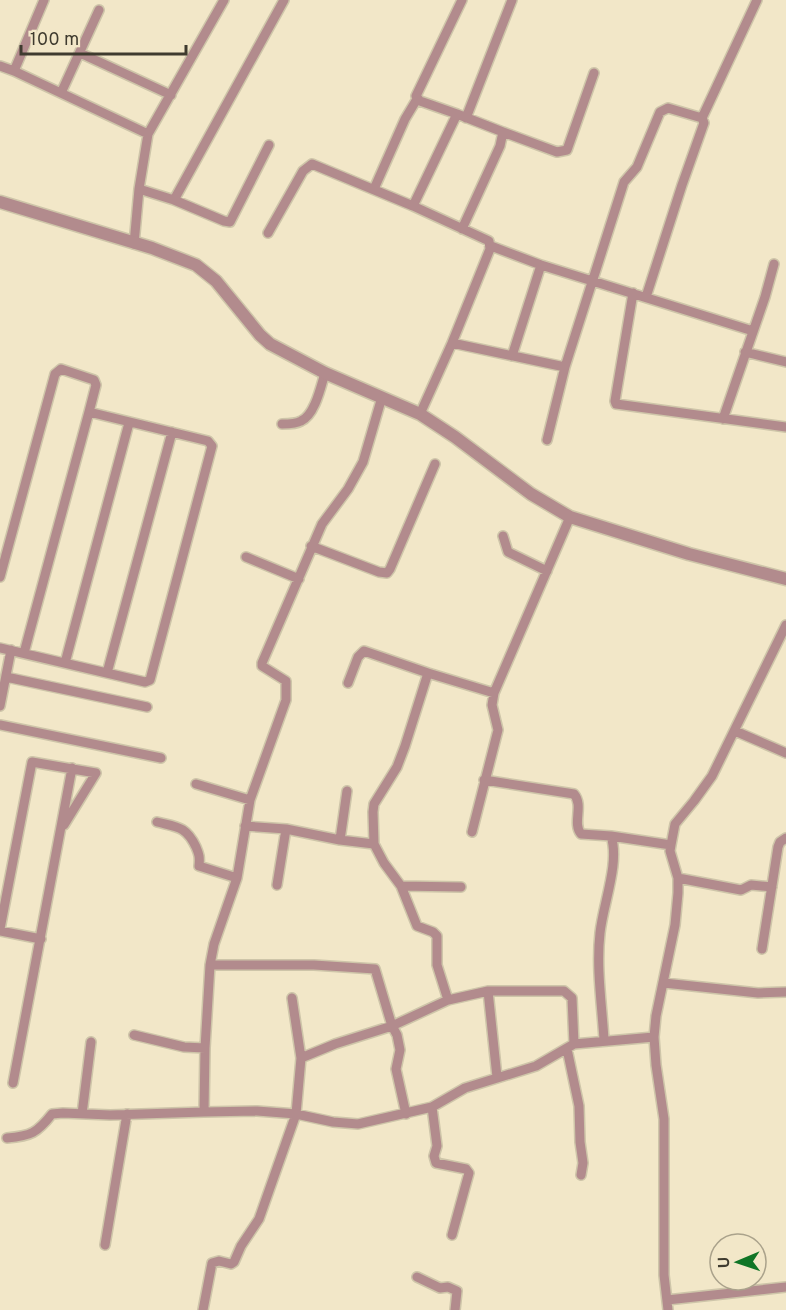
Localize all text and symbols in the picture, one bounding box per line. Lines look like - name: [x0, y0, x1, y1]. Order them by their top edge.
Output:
- scale bar: [21, 18, 186, 56]
- text: 100 m: [30, 29, 79, 52]
- north arrow: [708, 1232, 768, 1292]
- text: U: [715, 1256, 735, 1269]

